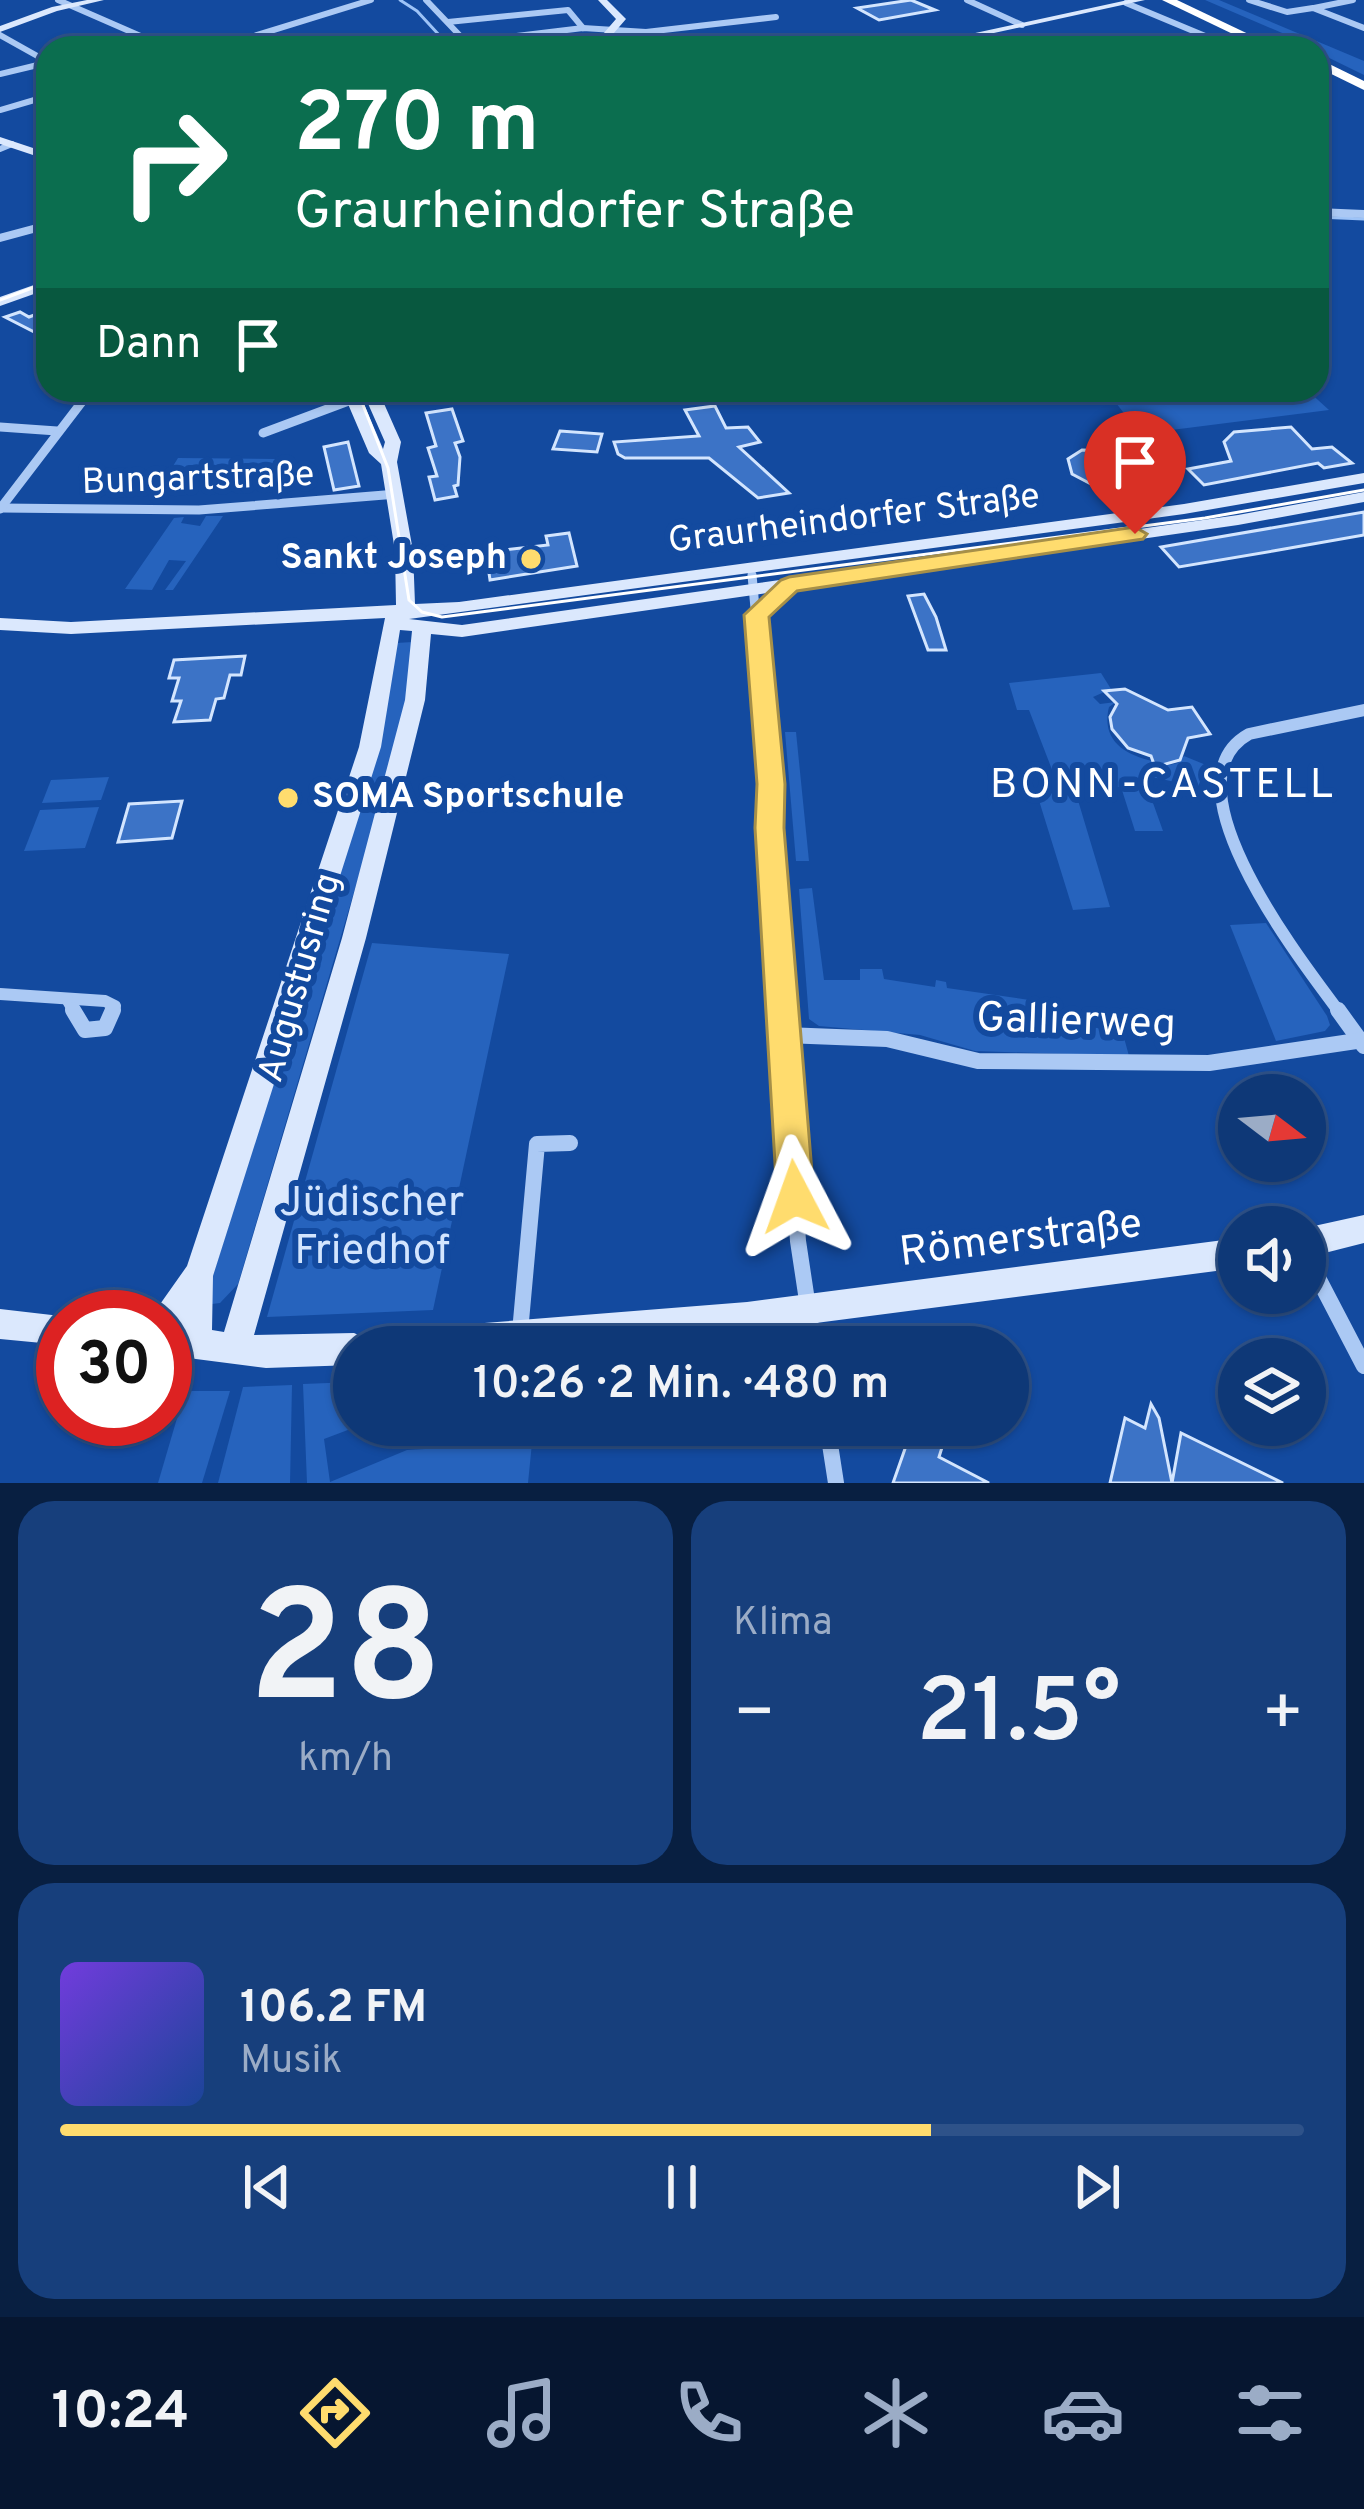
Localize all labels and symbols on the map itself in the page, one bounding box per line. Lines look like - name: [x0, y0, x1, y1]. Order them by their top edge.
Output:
- pin: [1084, 411, 1186, 534]
- street label: Bungartstraße: [81, 453, 315, 507]
- street label: Graurheindorfer Straße: [666, 474, 1042, 566]
- place label: Sankt Joseph: [281, 536, 507, 582]
- marker: Sankt Joseph: [518, 546, 544, 572]
- district label: BONN-CASTELL: [990, 760, 1336, 813]
- place label: SOMA Sportschule: [312, 775, 624, 821]
- marker: SOMA Sportschule: [275, 785, 301, 811]
- street label: Augustusring: [249, 868, 353, 1088]
- street label: Gallierweg: [975, 993, 1177, 1053]
- north arrow: [1218, 1074, 1326, 1182]
- position arrow: [732, 1134, 858, 1260]
- park label: Jüdischer Friedhof: [280, 1178, 464, 1279]
- street label: Römerstraße: [897, 1199, 1145, 1281]
- speed limit sign: 30: [36, 1290, 192, 1446]

